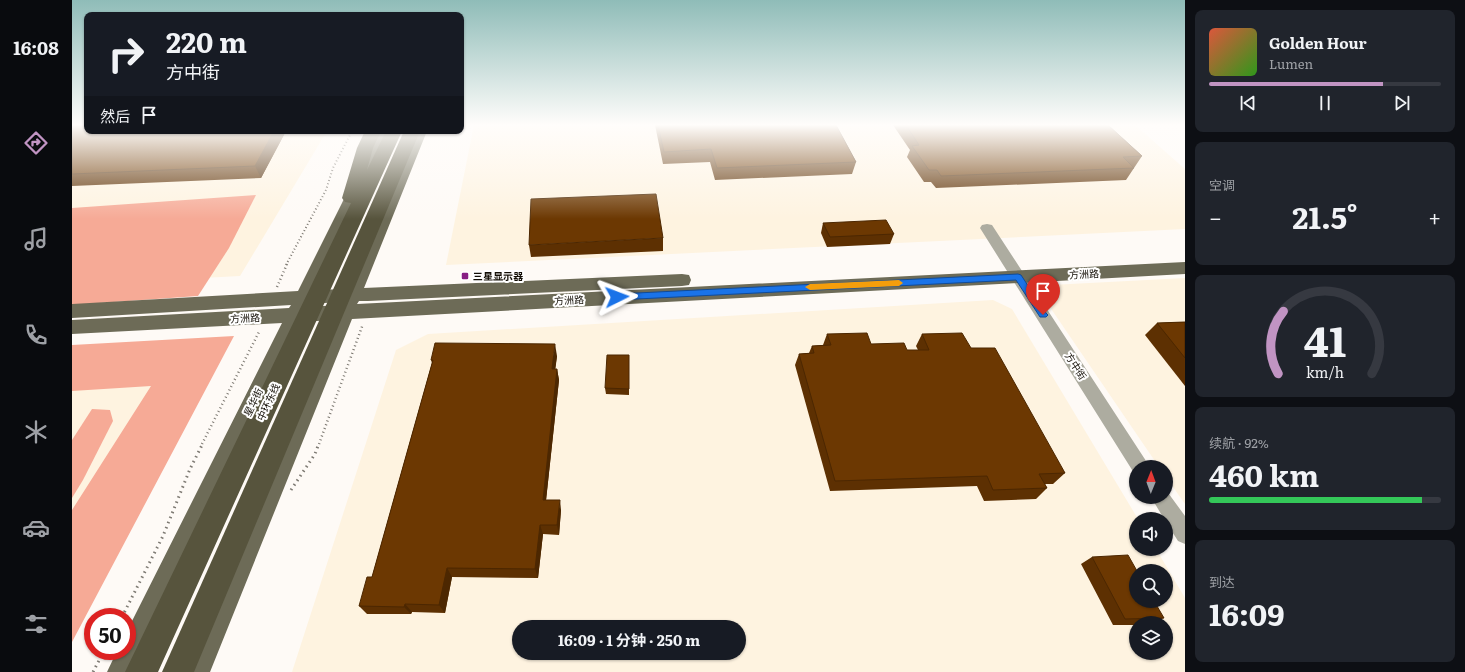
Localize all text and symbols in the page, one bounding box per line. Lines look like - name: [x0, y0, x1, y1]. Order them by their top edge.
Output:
- text: 220 m: [166, 20, 247, 62]
- icon: right: [100, 28, 152, 80]
- text: Golden Hour: [1269, 31, 1367, 54]
- text: 16:08: [13, 34, 59, 61]
- text: Lumen: [1269, 54, 1313, 73]
- text: 方中街: [166, 58, 220, 85]
- icon: previous: [1237, 92, 1259, 114]
- icon: pause: [1314, 92, 1336, 114]
- icon: next: [1391, 92, 1413, 114]
- text: 然后: [100, 104, 130, 127]
- icon: arrive: [138, 104, 160, 126]
- icon: directions: [22, 129, 50, 157]
- text: 空调: [1209, 175, 1235, 194]
- text: 21.5°: [1292, 194, 1358, 238]
- text: −: [1209, 200, 1222, 233]
- text: +: [1428, 200, 1441, 233]
- icon: music: [22, 225, 50, 253]
- street label: 方洲路: [1069, 265, 1099, 282]
- place label: 三星显示器: [473, 268, 524, 283]
- marker: 三星显示器: [460, 271, 470, 281]
- pin: [1026, 274, 1060, 315]
- position arrow: [596, 276, 638, 318]
- icon: arrive: [1032, 280, 1054, 302]
- street label: 方洲路: [554, 291, 584, 308]
- text: 41: [1304, 308, 1346, 370]
- street label: 方洲路: [230, 309, 260, 326]
- icon: phone: [22, 321, 50, 349]
- street label: 方中街: [1062, 349, 1091, 382]
- text: km/h: [1306, 361, 1345, 382]
- street label: 中环东线: [252, 380, 283, 423]
- street label: 星华街: [239, 385, 266, 419]
- icon: climate: [22, 418, 50, 446]
- text: 续航 · 92%: [1209, 433, 1269, 452]
- text: 460 km: [1209, 452, 1319, 496]
- north arrow: [1129, 460, 1173, 504]
- map controls: [1129, 460, 1173, 660]
- button: sound: [1129, 512, 1173, 556]
- icon: car: [22, 514, 50, 542]
- button: search: [1129, 564, 1173, 608]
- text: 到达: [1209, 572, 1235, 591]
- text: 16:09: [1209, 591, 1285, 635]
- speed limit sign: 50: [84, 608, 136, 660]
- icon: filters: [22, 610, 50, 638]
- button: layers: [1129, 616, 1173, 660]
- text: 16:09 · 1 分钟 · 250 m: [558, 628, 700, 651]

